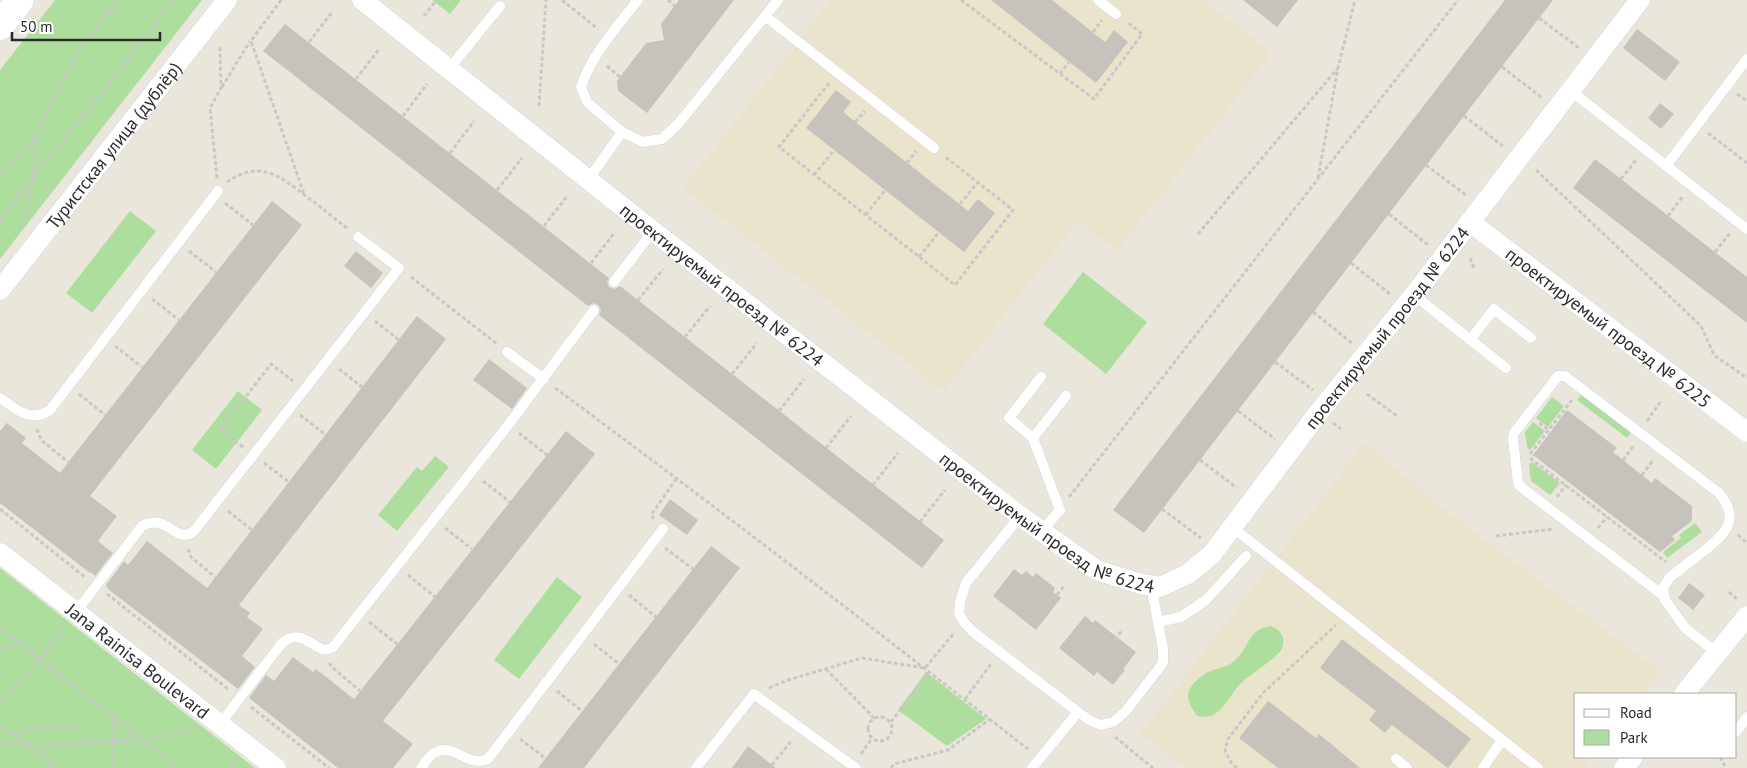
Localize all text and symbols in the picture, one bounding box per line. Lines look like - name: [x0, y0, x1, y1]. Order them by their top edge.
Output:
- scale bar: [12, 10, 160, 42]
- text: 50 m: [20, 17, 53, 36]
- street label: Туристская улица (дублёр): [41, 57, 186, 233]
- street label: проектируемый проезд № 6224: [616, 198, 829, 371]
- street label: проектируемый проезд № 6224: [1299, 221, 1474, 433]
- street label: проектируемый проезд № 6225: [1501, 242, 1716, 412]
- street label: проектируемый проезд № 6224: [935, 447, 1156, 597]
- street label: Jana Rainisa Boulevard: [61, 597, 214, 724]
- legend: [1574, 693, 1737, 758]
- text: Road: [1620, 703, 1652, 722]
- text: Park: [1620, 728, 1648, 747]

